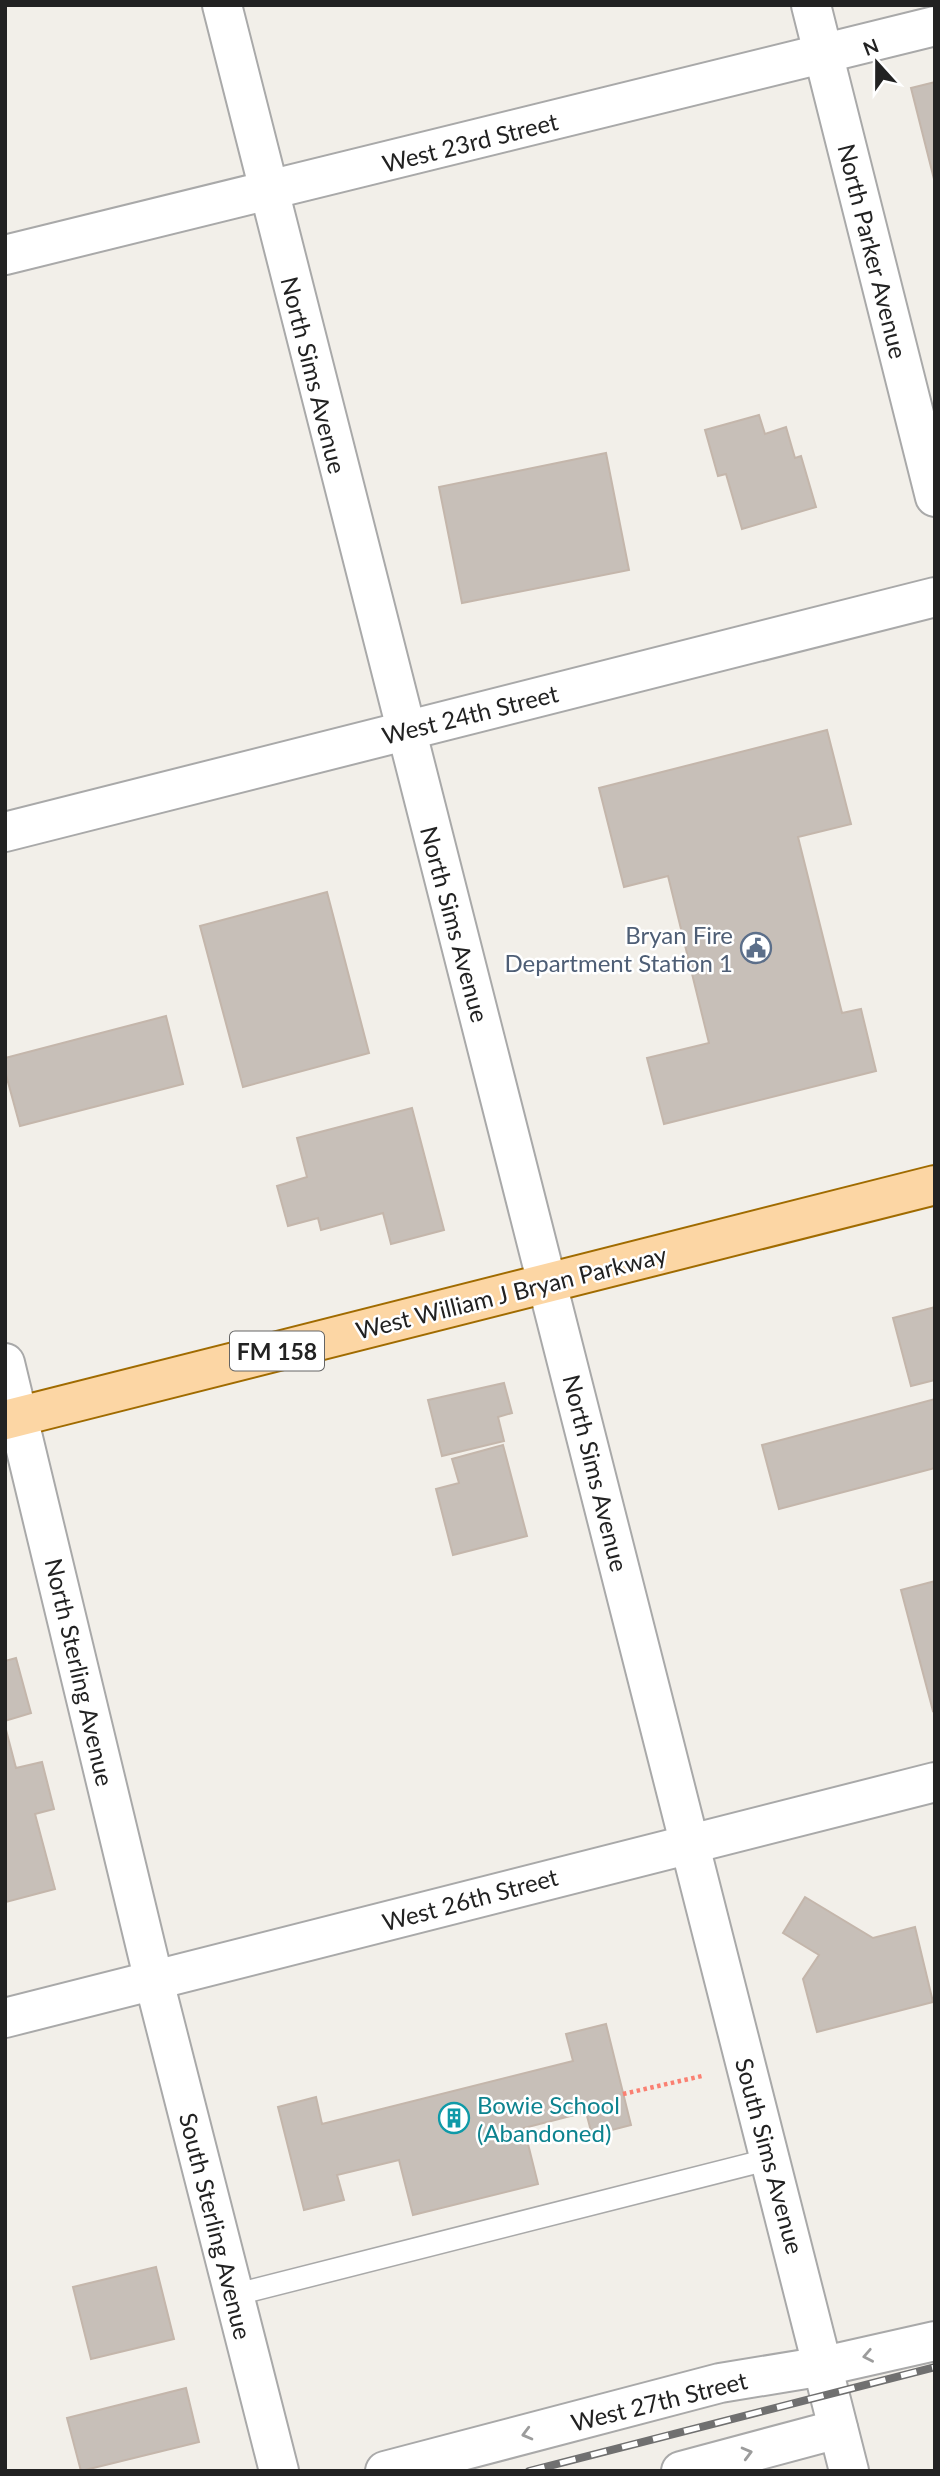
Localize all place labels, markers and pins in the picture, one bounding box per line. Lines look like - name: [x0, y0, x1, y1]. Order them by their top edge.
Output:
- place label: Bryan Fire Department Station 1: [504, 920, 733, 977]
- public building icon: Bryan Fire Department Station 1: [739, 931, 773, 965]
- place label: Bowie School (Abandoned): [477, 2090, 620, 2147]
- building icon: Bowie School (Abandoned): [437, 2101, 471, 2135]

